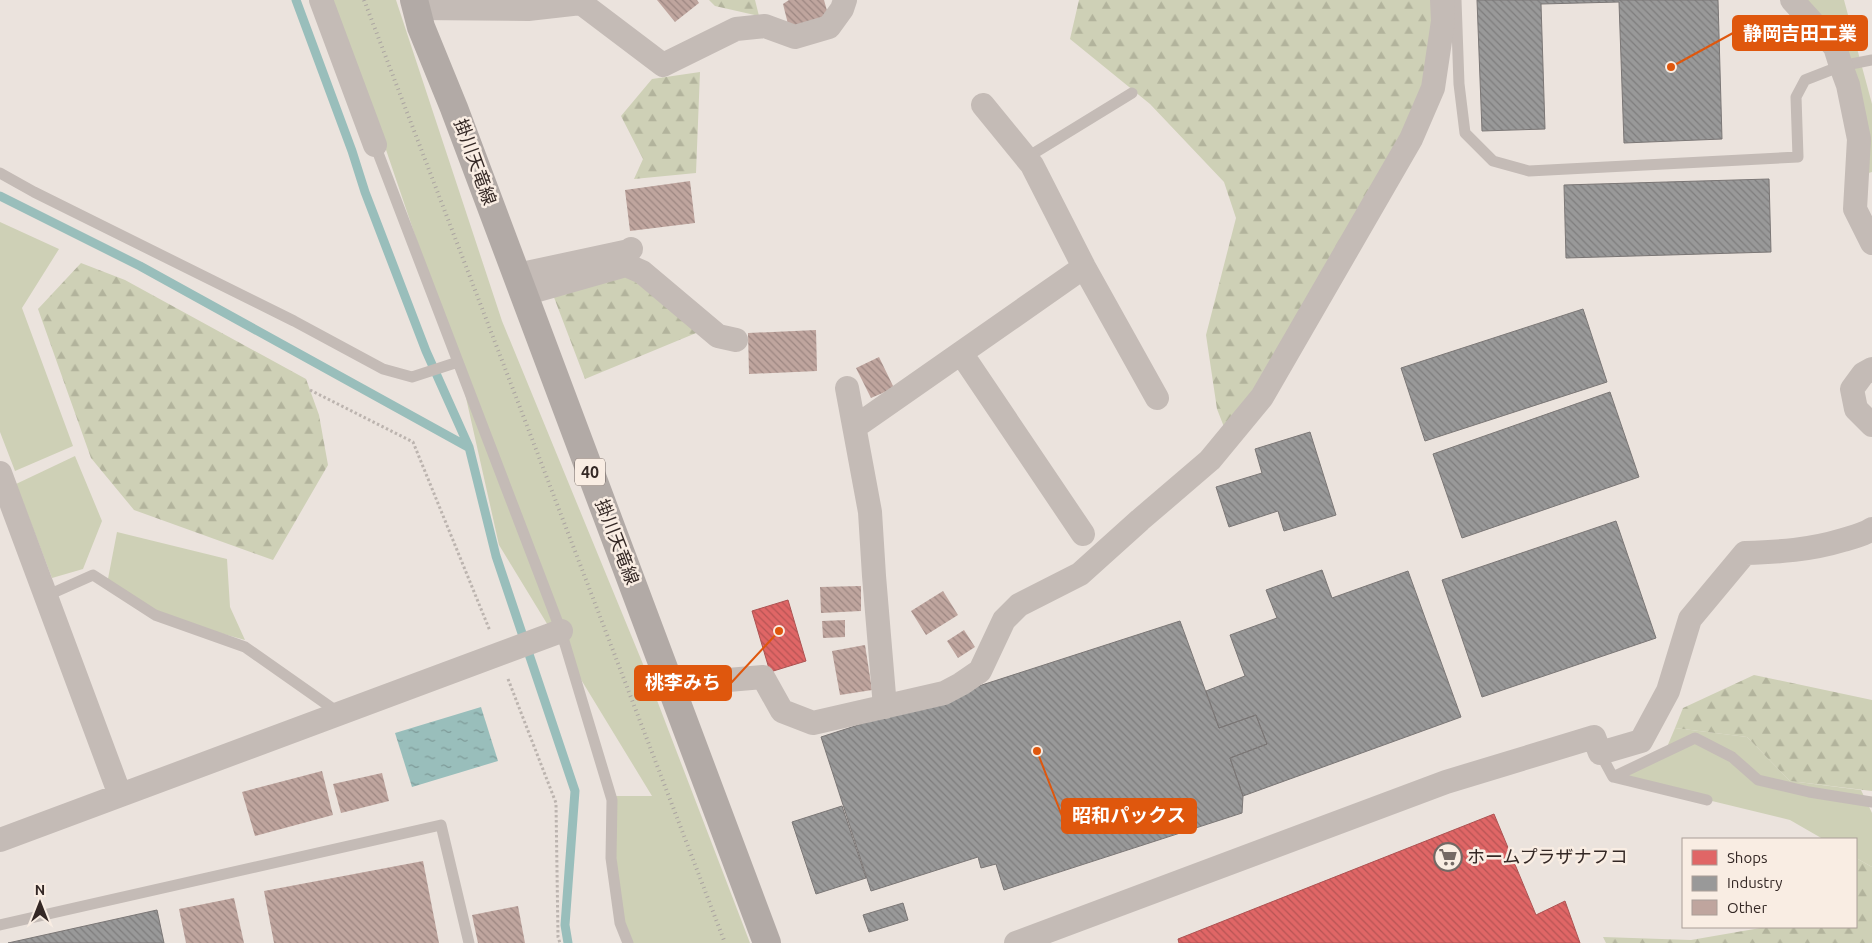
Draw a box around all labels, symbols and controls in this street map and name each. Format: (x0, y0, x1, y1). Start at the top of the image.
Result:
callout: 静岡吉田工業 (1733, 16, 1867, 50)
text: 静岡吉田工業 (1743, 22, 1857, 44)
street label: 掛川天竜線 (451, 116, 501, 207)
road number: 40 (575, 458, 605, 486)
street label: 掛川天竜線 (592, 496, 643, 587)
callout: 桃李みち (635, 666, 731, 700)
text: 桃李みち (645, 671, 721, 693)
callout: 昭和パックス (1062, 799, 1196, 833)
text: 昭和パックス (1072, 804, 1186, 826)
legend (1682, 838, 1857, 928)
supermarket icon: ホームプラザナフコ (1433, 842, 1463, 872)
place label: ホームプラザナフコ (1467, 846, 1627, 866)
text: Shops (1727, 849, 1768, 866)
text: Industry (1727, 874, 1782, 891)
north arrow (15, 878, 65, 928)
text: N (35, 882, 45, 898)
text: Other (1727, 899, 1767, 916)

